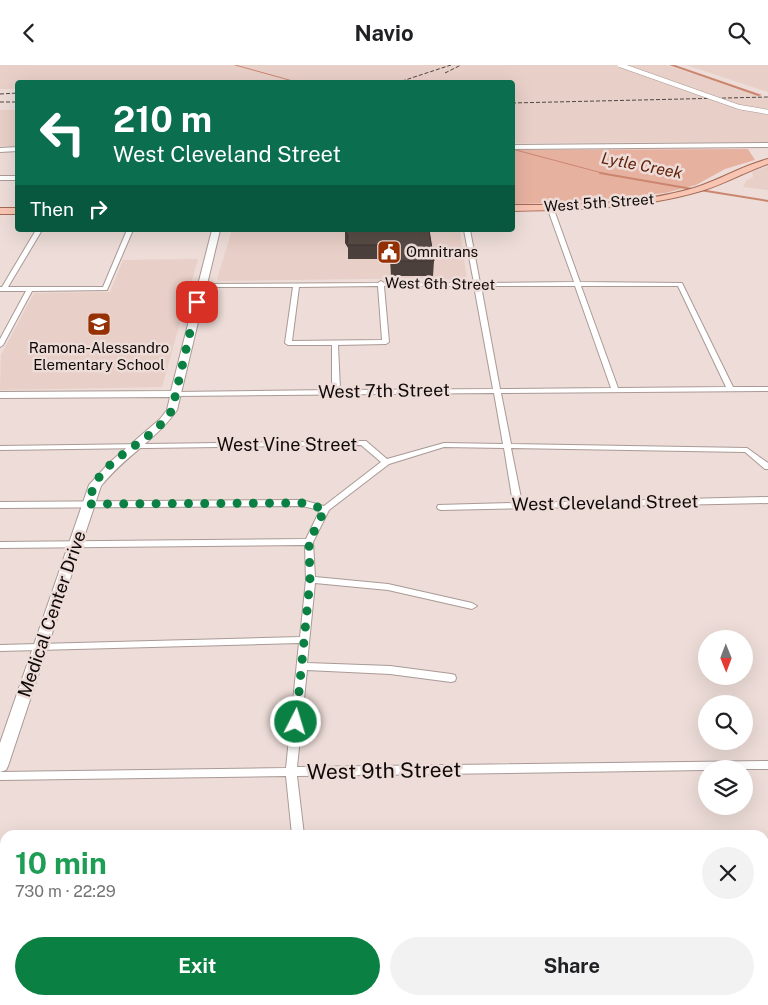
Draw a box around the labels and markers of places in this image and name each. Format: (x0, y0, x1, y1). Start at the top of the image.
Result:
public building icon: Omnitrans (376, 239, 402, 265)
place label: Omnitrans (406, 243, 478, 260)
pin (176, 281, 218, 323)
school or university icon: Ramona-Alessandro Elementary School (86, 311, 112, 337)
place label: Ramona-Alessandro Elementary School (29, 339, 169, 373)

